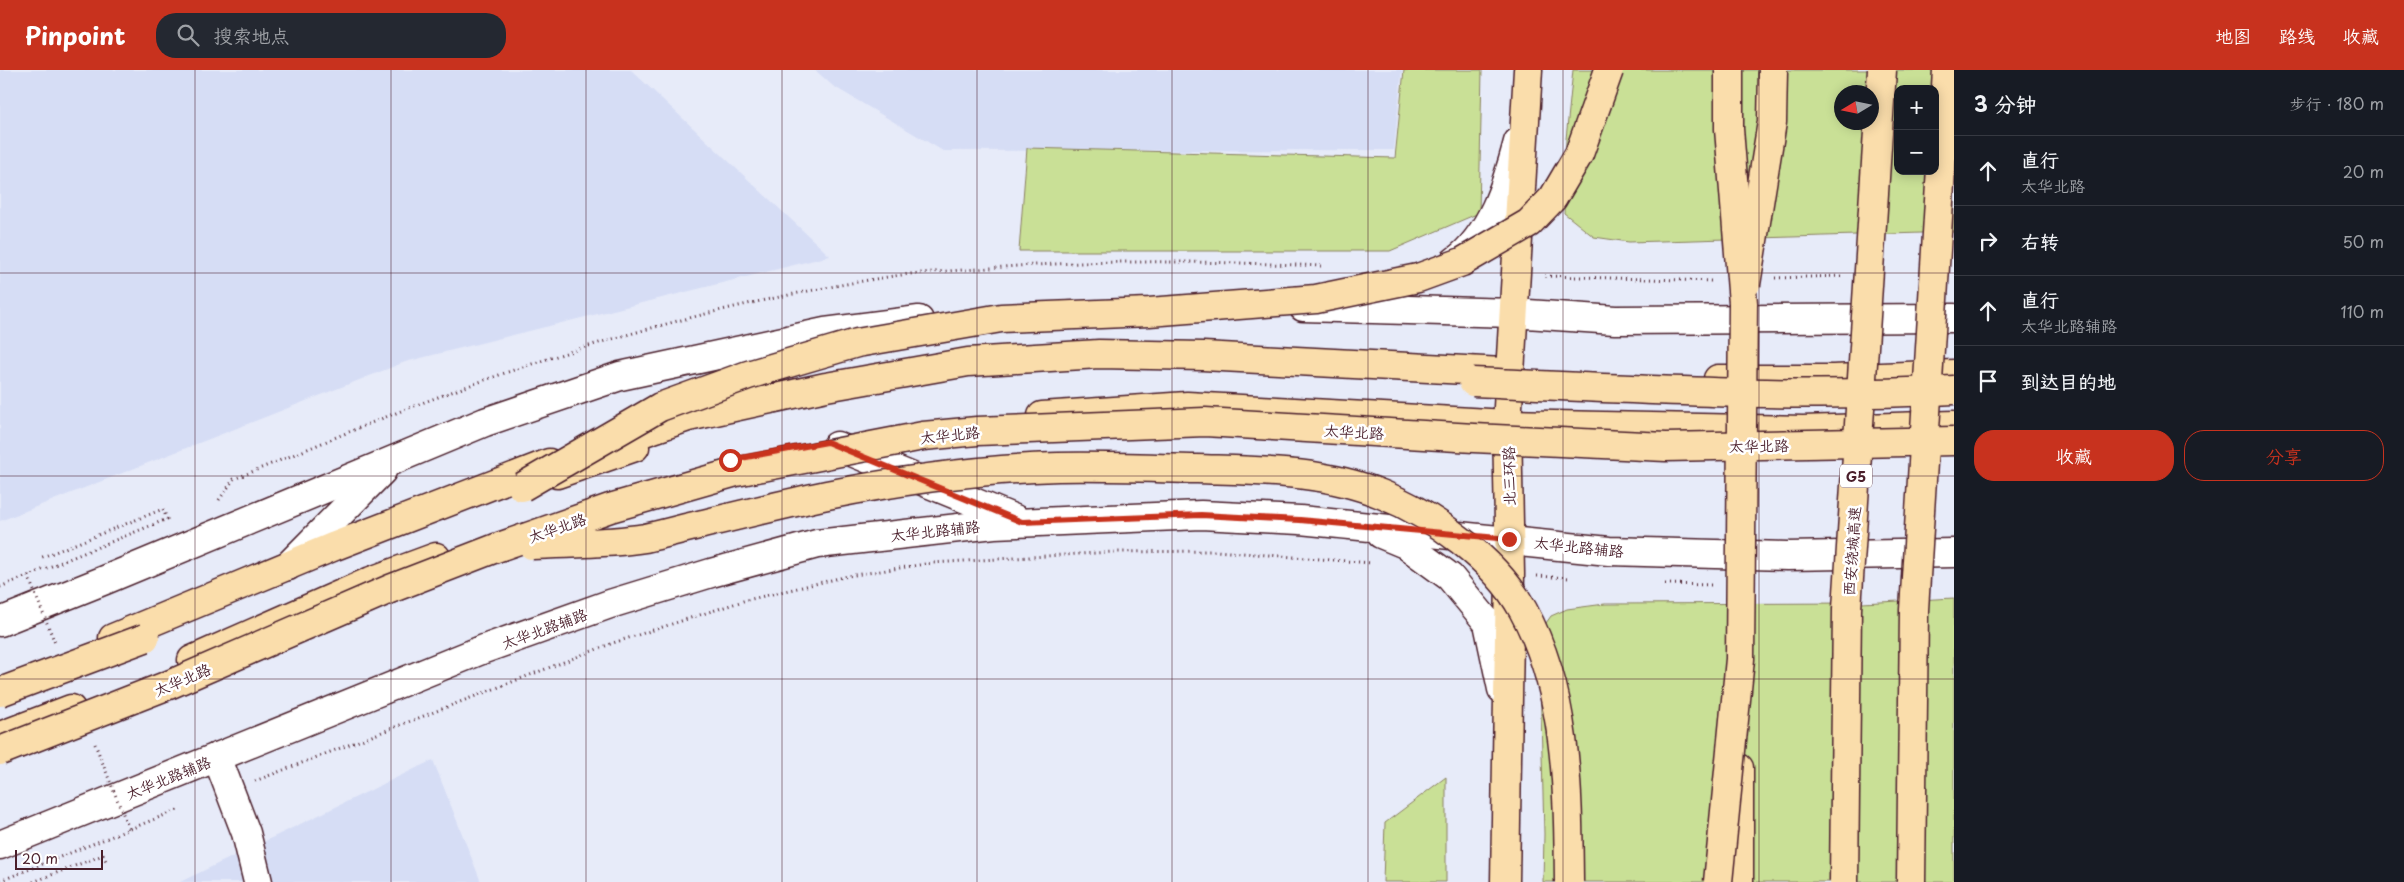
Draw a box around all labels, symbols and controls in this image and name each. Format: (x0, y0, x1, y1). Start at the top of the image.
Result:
search box (156, 13, 506, 58)
text: Pinpoint (25, 17, 126, 53)
icon: search (174, 21, 202, 49)
text: 搜索地点 (214, 21, 290, 49)
text: 地图 (2215, 22, 2251, 49)
text: 路线 (2279, 22, 2315, 49)
text: 收藏 (2343, 22, 2379, 49)
north arrow (1834, 85, 1879, 130)
map controls (1894, 85, 1939, 175)
button: + (1894, 85, 1939, 130)
text: 3 分钟 (1974, 87, 2037, 119)
text: 步行 · 180 m (2290, 91, 2384, 115)
button: − (1894, 130, 1939, 175)
text: 直行 (2021, 145, 2059, 173)
icon: ahead (1974, 157, 2002, 185)
text: 20 m (2343, 159, 2384, 183)
text: 太华北路 (2021, 173, 2085, 197)
icon: right (1974, 227, 2002, 255)
text: 右转 (2021, 227, 2059, 255)
text: 50 m (2343, 229, 2384, 253)
text: 直行 (2021, 285, 2059, 313)
icon: ahead (1974, 297, 2002, 325)
text: 110 m (2341, 299, 2384, 323)
text: 太华北路辅路 (2021, 313, 2117, 337)
icon: arrive (1974, 367, 2002, 395)
text: 到达目的地 (2021, 367, 2116, 395)
street label: 太华北路 (1323, 418, 1385, 444)
street label: 太华北路 (919, 419, 981, 449)
button: 收藏 (1974, 430, 2174, 481)
button: 分享 (2184, 430, 2384, 481)
street label: 太华北路 (1729, 433, 1789, 457)
street label: 北三环路 (1496, 446, 1520, 506)
route start (719, 449, 742, 472)
road number: G5 (1840, 464, 1872, 488)
street label: 西安绕城高速 (1836, 505, 1866, 597)
street label: 太华北路 (525, 506, 589, 548)
street label: 太华北路辅路 (889, 514, 981, 546)
route end (1498, 528, 1521, 551)
street label: 太华北路辅路 (1533, 530, 1625, 562)
street label: 太华北路辅路 (498, 602, 590, 654)
street label: 太华北路 (150, 657, 214, 701)
street label: 太华北路辅路 (122, 749, 214, 805)
scale bar (15, 847, 102, 870)
text: 20 m (22, 848, 58, 869)

